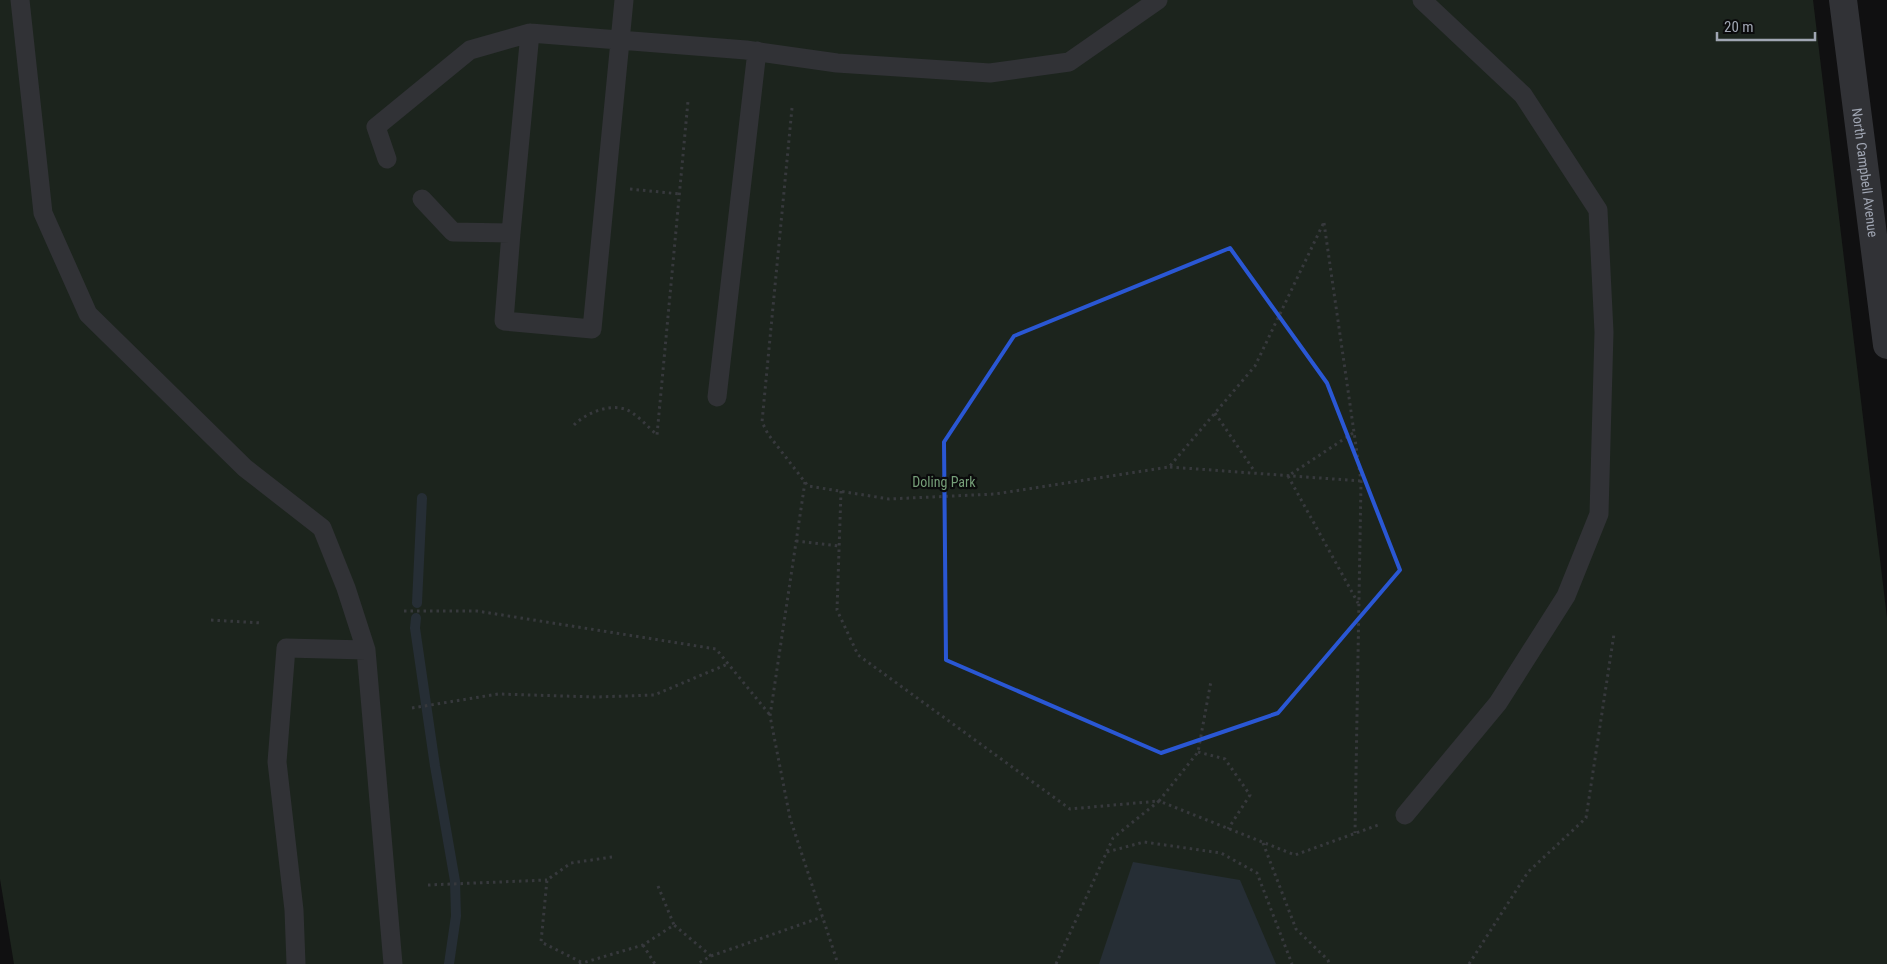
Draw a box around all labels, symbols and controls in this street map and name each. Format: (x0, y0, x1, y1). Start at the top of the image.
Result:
scale bar (1717, 10, 1814, 42)
text: 20 m (1724, 18, 1754, 36)
street label: North Campbell Avenue (1849, 107, 1881, 239)
park label: Doling Park (912, 474, 976, 490)

